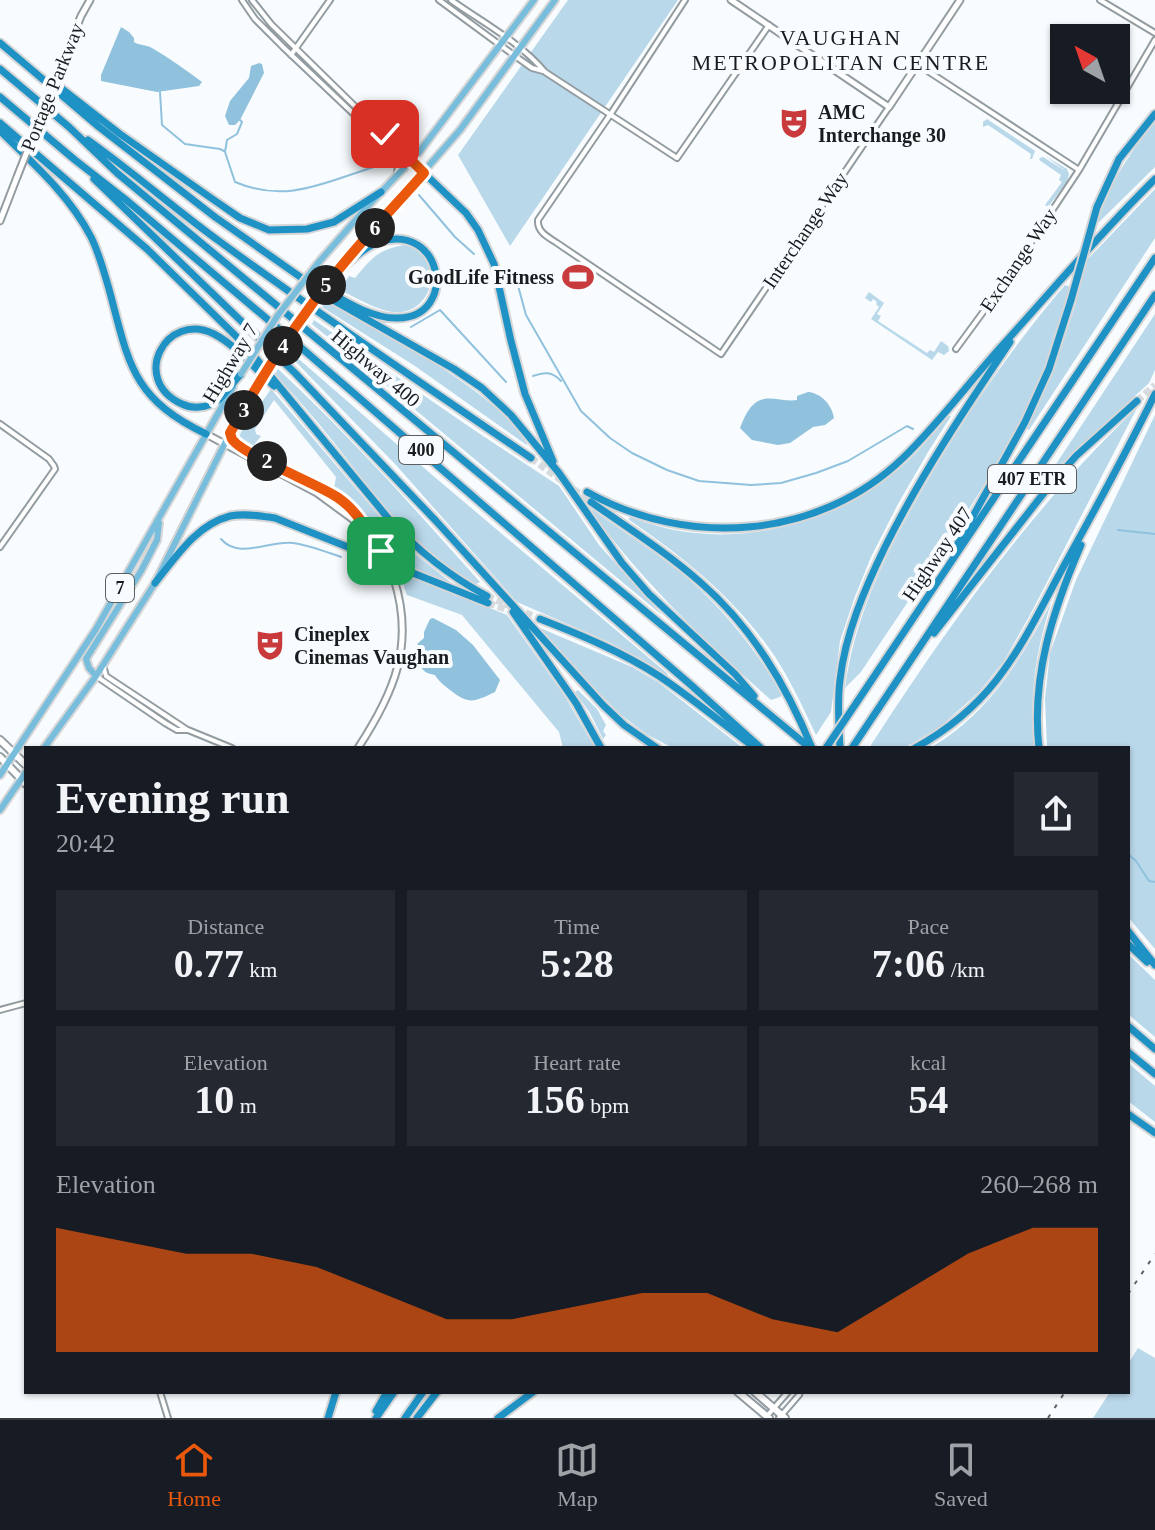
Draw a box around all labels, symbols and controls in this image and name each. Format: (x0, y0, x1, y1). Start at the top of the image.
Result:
street label: Portage Parkway (16, 20, 89, 155)
north arrow (1050, 24, 1130, 104)
map controls (1050, 24, 1130, 104)
district label: VAUGHAN METROPOLITAN CENTRE (692, 25, 990, 75)
pin (351, 100, 419, 168)
place label: AMC Interchange 30 (818, 101, 946, 147)
theatre icon: AMC Interchange 30 (777, 106, 811, 140)
icon: check (363, 112, 407, 156)
street label: Interchange Way (758, 168, 853, 293)
street label: Exchange Way (975, 204, 1061, 316)
pin: 6 (355, 208, 395, 248)
text: 6 (370, 215, 381, 240)
sports icon: GoodLife Fitness (561, 260, 595, 294)
pin: 5 (306, 265, 346, 305)
place label: GoodLife Fitness (408, 266, 554, 288)
text: 5 (321, 272, 332, 297)
street label: Highway 7 (198, 319, 263, 407)
street label: Highway 400 (327, 325, 425, 412)
pin: 4 (263, 326, 303, 366)
text: 4 (278, 333, 289, 358)
pin: 3 (224, 390, 264, 430)
text: 3 (239, 397, 250, 422)
road number: 400 (399, 436, 443, 464)
pin: 2 (247, 441, 287, 481)
text: 2 (262, 448, 273, 473)
road number: 407 ETR (988, 465, 1076, 493)
street label: Highway 407 (898, 503, 977, 606)
pin (347, 517, 415, 585)
icon: arrive (359, 529, 403, 573)
road number: 7 (106, 574, 134, 602)
place label: Cineplex Cinemas Vaughan (294, 623, 449, 669)
theatre icon: Cineplex Cinemas Vaughan (253, 628, 287, 662)
button: share (1014, 772, 1098, 856)
text: Evening run (56, 774, 290, 823)
text: 20:42 (56, 829, 115, 858)
text: Distance (187, 914, 264, 939)
text: Time (554, 914, 600, 939)
text: Pace (908, 914, 949, 939)
text: 0.77 (174, 941, 244, 986)
text: 5:28 (540, 941, 614, 986)
text: 7:06 (872, 941, 945, 986)
text: km (244, 957, 277, 982)
text: /km (945, 957, 985, 982)
text: Elevation (184, 1050, 268, 1075)
text: Heart rate (533, 1050, 621, 1075)
text: kcal (910, 1050, 947, 1075)
text: 10 (194, 1077, 234, 1122)
text: 156 (525, 1077, 585, 1122)
text: 54 (908, 1077, 948, 1122)
text: m (234, 1093, 257, 1118)
text: bpm (585, 1093, 629, 1118)
text: Elevation (56, 1170, 156, 1199)
text: 260–268 m (980, 1170, 1098, 1199)
tab: Home (167, 1438, 221, 1512)
tab: Map (555, 1438, 599, 1512)
tab: Saved (934, 1438, 988, 1512)

